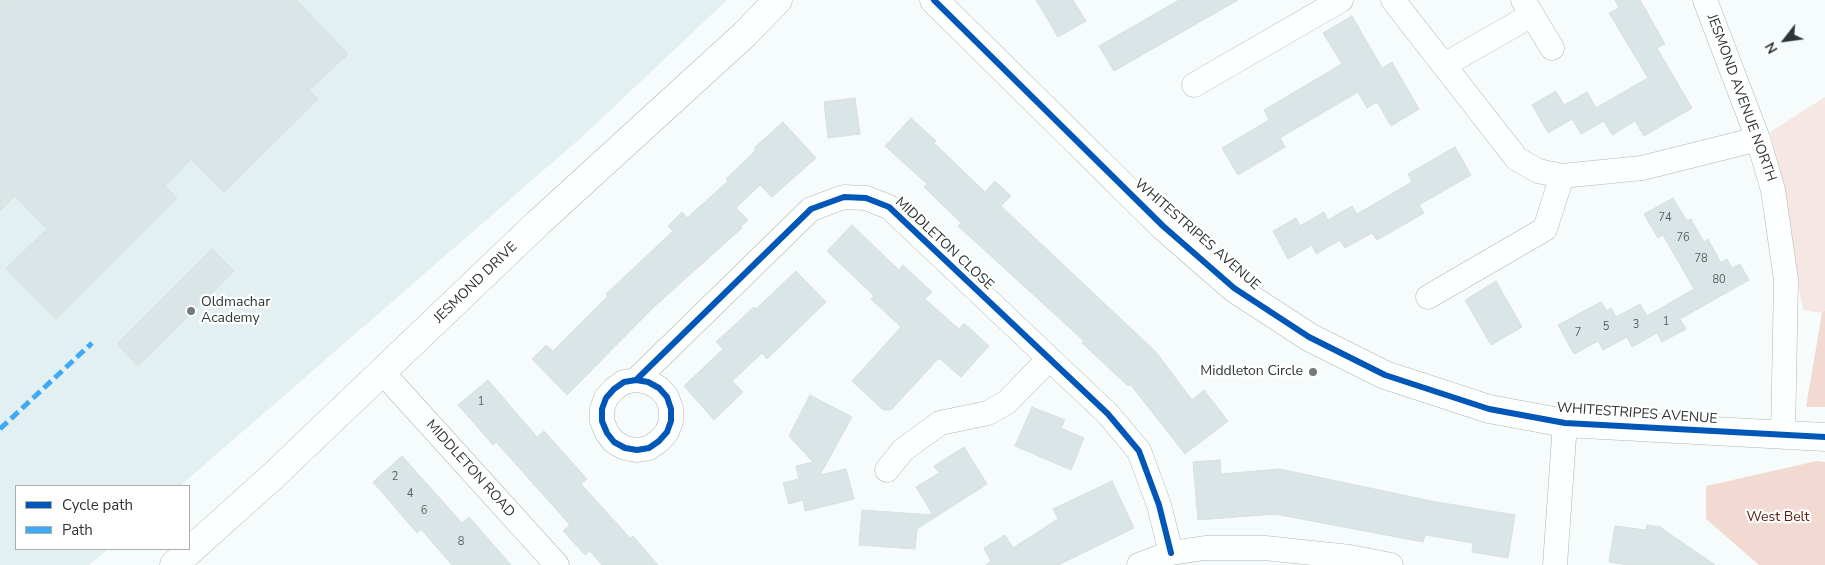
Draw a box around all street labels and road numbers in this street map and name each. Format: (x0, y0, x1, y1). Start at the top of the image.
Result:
street label: JESMOND AVENUE NORTH (1703, 12, 1779, 184)
street label: WHITESTRIPES AVENUE (1131, 176, 1263, 294)
street label: MIDDLETON CLOSE (891, 194, 997, 294)
street label: JESMOND DRIVE (431, 239, 521, 327)
street label: WHITESTRIPES AVENUE (1556, 400, 1718, 428)
street label: MIDDLETON ROAD (422, 417, 518, 521)

